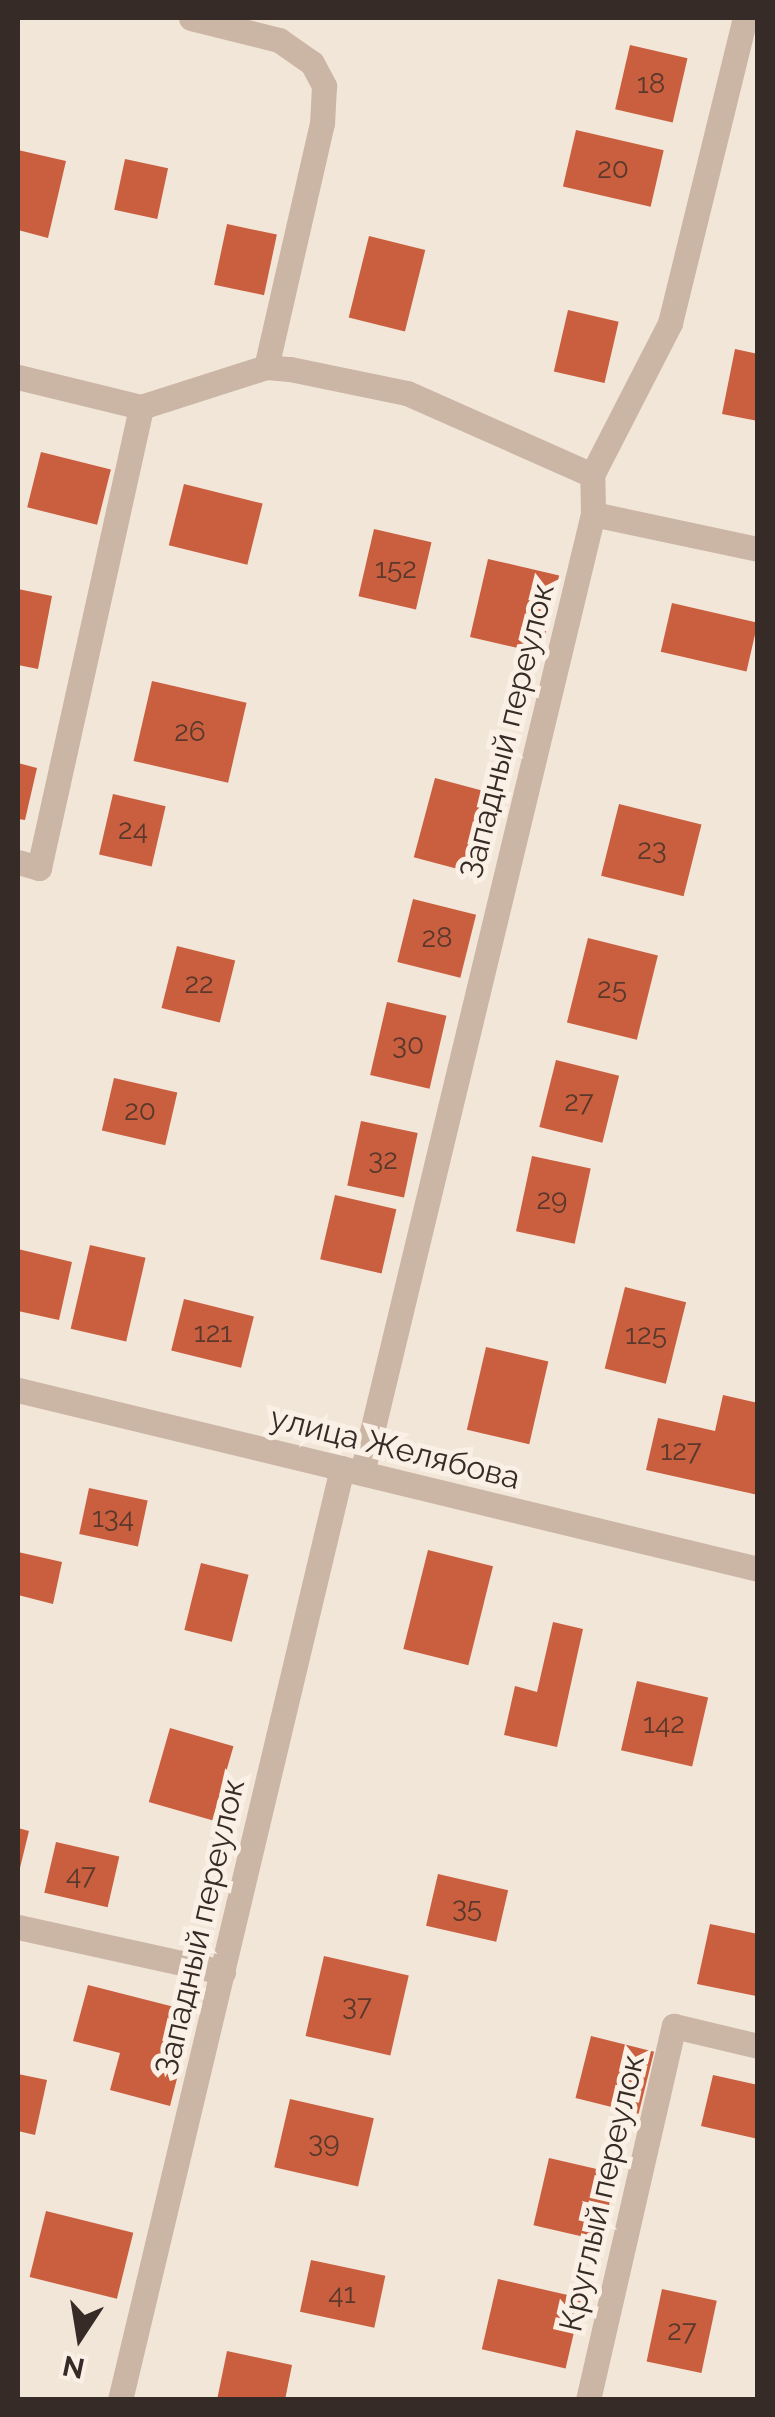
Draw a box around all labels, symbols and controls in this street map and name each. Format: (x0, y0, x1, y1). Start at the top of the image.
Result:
house number: 18 (637, 67, 665, 101)
house number: 20 (597, 152, 629, 186)
house number: 152 (375, 552, 417, 586)
street label: Западный переулок (452, 579, 562, 883)
house number: 26 (174, 715, 206, 749)
house number: 24 (118, 813, 148, 847)
house number: 23 (637, 833, 667, 867)
house number: 28 (421, 921, 453, 955)
house number: 22 (184, 967, 214, 1001)
house number: 25 (597, 972, 627, 1006)
house number: 30 (392, 1028, 424, 1062)
house number: 27 (564, 1085, 594, 1119)
house number: 20 (124, 1094, 156, 1128)
house number: 32 (368, 1143, 398, 1177)
house number: 29 (537, 1183, 567, 1217)
house number: 121 (194, 1316, 232, 1350)
house number: 125 (625, 1318, 667, 1352)
street label: улица Желябова (266, 1398, 524, 1498)
house number: 127 (660, 1434, 702, 1468)
house number: 134 (92, 1501, 134, 1535)
house number: 142 (643, 1707, 685, 1741)
street label: Западный переулок (147, 1775, 253, 2079)
house number: 47 (66, 1858, 96, 1892)
house number: 35 (452, 1891, 482, 1925)
house number: 37 (342, 1989, 372, 2023)
street label: Круглый переулок (551, 2051, 653, 2335)
house number: 39 (308, 2126, 340, 2160)
house number: 41 (328, 2277, 356, 2311)
north arrow (30, 2287, 130, 2387)
house number: 27 (667, 2314, 697, 2348)
text: N (60, 2348, 88, 2385)

